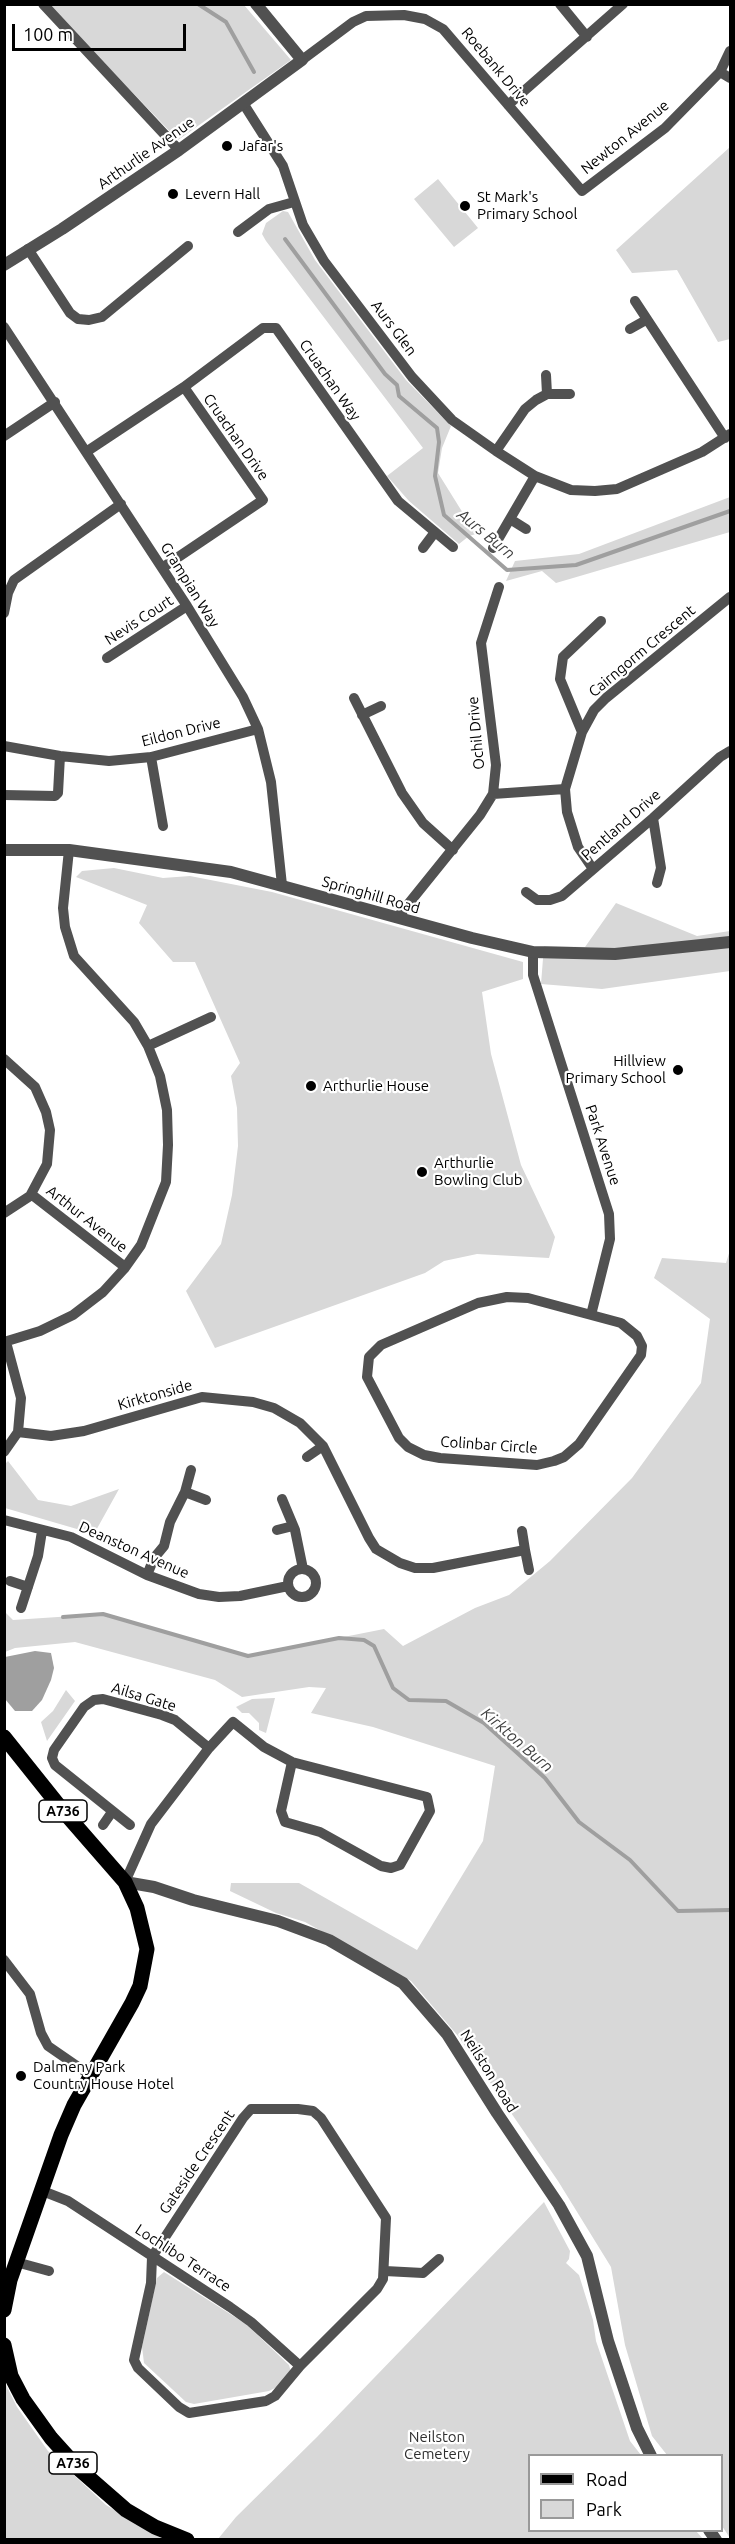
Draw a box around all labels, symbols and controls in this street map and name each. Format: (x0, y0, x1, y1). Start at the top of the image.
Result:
scale bar (15, 12, 189, 50)
text: 100 m (23, 24, 73, 44)
street label: Roebank Drive (458, 24, 534, 110)
street label: Newton Avenue (577, 96, 673, 178)
street label: Arthurlie Avenue (94, 113, 198, 193)
place label: Jafar's (239, 137, 283, 155)
marker: Jafar's (220, 139, 234, 153)
place label: Levern Hall (185, 185, 260, 203)
marker: Levern Hall (166, 187, 180, 201)
place label: St Mark's Primary School (477, 188, 578, 223)
marker: St Mark's Primary School (458, 199, 472, 213)
street label: Aurs Glen (367, 297, 421, 359)
street label: Cruachan Way (295, 336, 365, 424)
street label: Cruachan Drive (199, 390, 273, 484)
water label: Aurs Burn (453, 505, 519, 563)
street label: Grampian Way (157, 539, 223, 631)
street label: Nevis Court (101, 591, 177, 649)
street label: Cairngorm Crescent (585, 601, 699, 701)
street label: Ochil Drive (464, 696, 488, 770)
street label: Eildon Drive (140, 713, 222, 751)
street label: Pentland Drive (578, 786, 664, 864)
street label: Springhill Road (320, 872, 422, 918)
place label: Hillview Primary School (565, 1052, 666, 1087)
marker: Hillview Primary School (671, 1063, 685, 1077)
place label: Arthurlie House (323, 1077, 429, 1095)
marker: Arthurlie House (304, 1079, 318, 1093)
street label: Park Avenue (581, 1102, 625, 1188)
place label: Arthurlie Bowling Club (434, 1154, 523, 1189)
marker: Arthurlie Bowling Club (415, 1165, 429, 1179)
street label: Arthur Avenue (43, 1182, 131, 1256)
street label: Kirktonside (116, 1376, 194, 1414)
street label: Colinbar Circle (440, 1433, 538, 1457)
street label: Deanston Avenue (76, 1518, 192, 1582)
street label: Ailsa Gate (109, 1679, 179, 1715)
water label: Kirkton Burn (477, 1704, 557, 1776)
road number: A736 (39, 1800, 87, 1822)
street label: Neilston Road (456, 2026, 522, 2116)
place label: Dalmeny Park Country House Hotel (33, 2058, 174, 2093)
marker: Dalmeny Park Country House Hotel (14, 2069, 28, 2083)
street label: Gateside Crescent (155, 2106, 239, 2218)
street label: Lochlibo Terrace (132, 2220, 234, 2296)
park label: Neilston Cemetery (404, 2428, 470, 2463)
road number: A736 (49, 2452, 97, 2474)
legend (528, 2454, 723, 2532)
text: Road (586, 2469, 628, 2489)
text: Park (586, 2499, 622, 2519)

